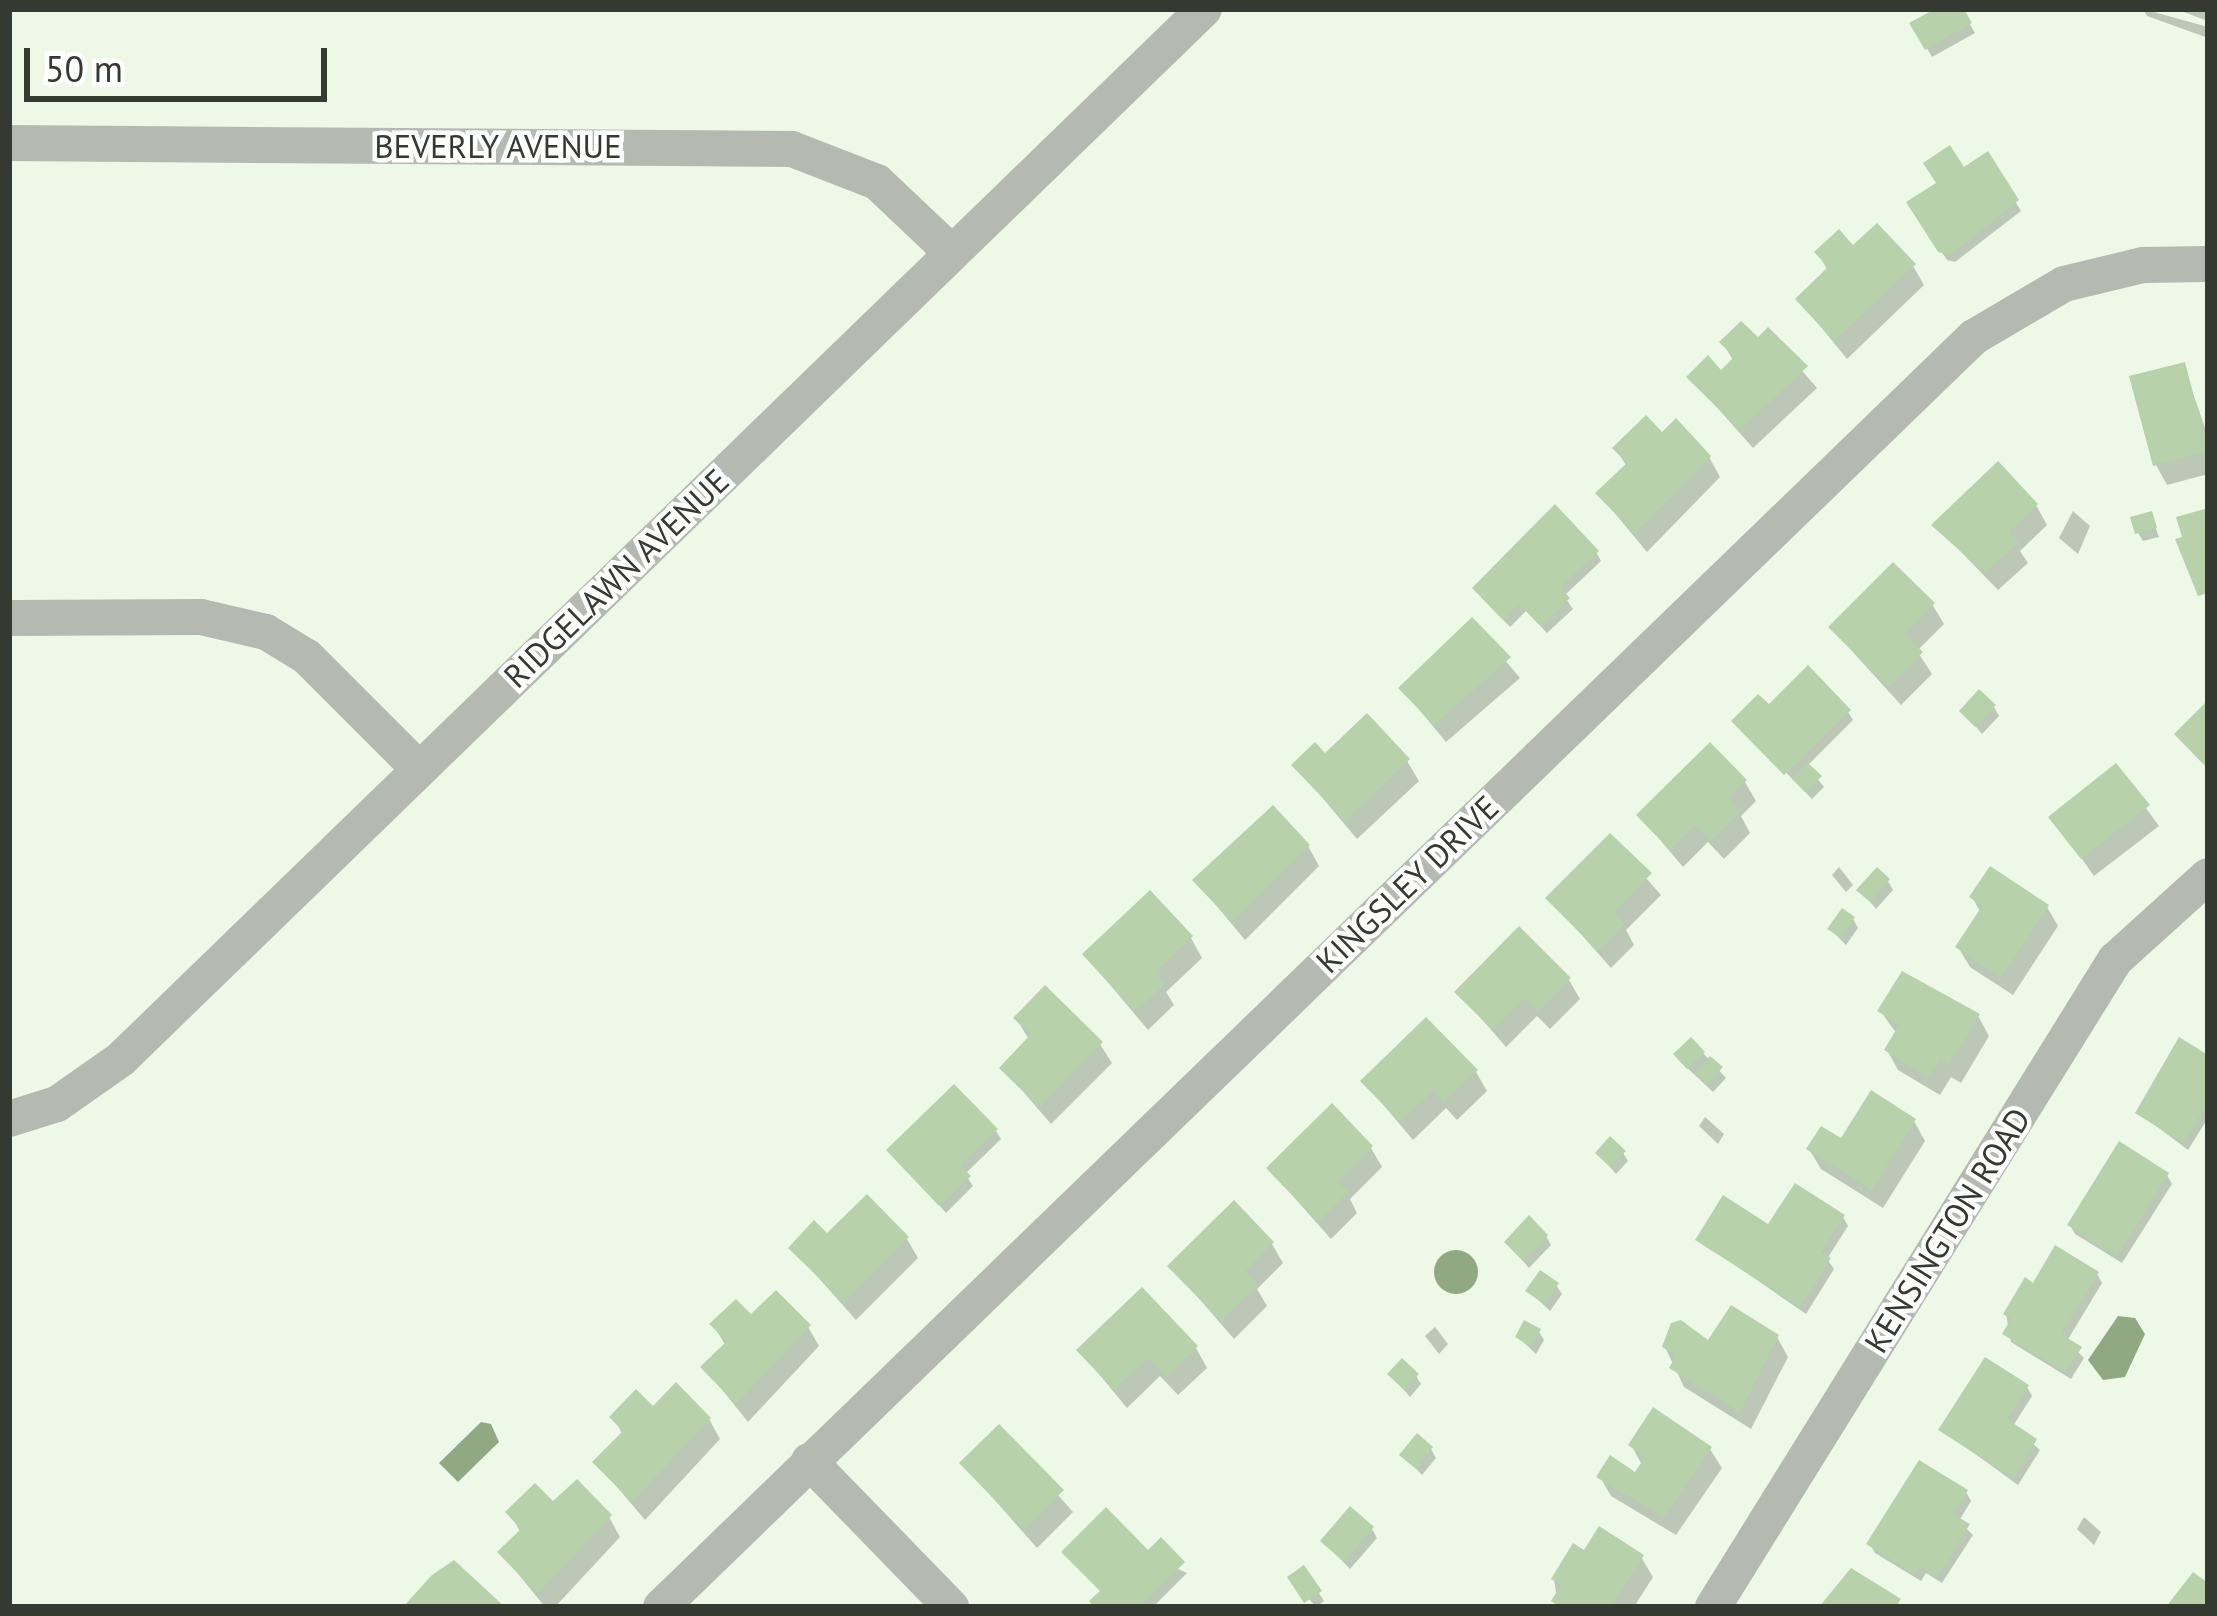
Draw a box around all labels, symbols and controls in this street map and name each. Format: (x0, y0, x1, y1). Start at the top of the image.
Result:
scale bar (30, 24, 333, 98)
text: 50 m (45, 45, 123, 92)
street label: BEVERLY AVENUE (373, 126, 623, 166)
street label: RIDGELAWN AVENUE (495, 460, 737, 696)
street label: KINGSLEY DRIVE (1307, 787, 1507, 981)
street label: KENSINGTON ROAD (1856, 1100, 2038, 1360)

